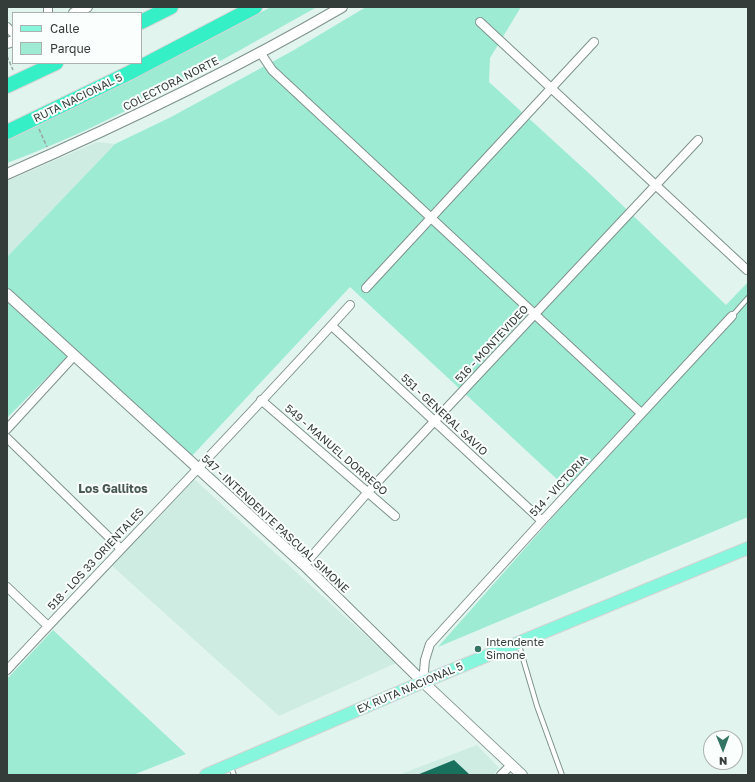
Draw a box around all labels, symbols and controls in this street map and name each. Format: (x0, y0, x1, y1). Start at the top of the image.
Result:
legend (12, 12, 142, 64)
text: Calle (50, 21, 79, 36)
text: Parque (50, 41, 91, 56)
street label: COLECTORA NORTE (121, 54, 221, 114)
street label: RUTA NACIONAL 5 (31, 71, 125, 125)
street label: 516 - MONTEVIDEO (453, 303, 531, 385)
street label: 551 - GENERAL SAVIO (398, 371, 490, 459)
street label: 549 - MANUEL DORREGO (282, 402, 390, 498)
street label: 547 - INTENDENTE PASCUAL SIMONE (199, 452, 351, 596)
street label: 514 - VICTORIA (527, 453, 591, 519)
district label: Los Gallitos (78, 482, 148, 496)
street label: 518 - LOS 33 ORIENTALES (45, 505, 147, 613)
place label: Intendente Simone (486, 636, 544, 662)
marker: Intendente Simone (473, 644, 483, 654)
street label: EX RUTA NACIONAL 5 (355, 660, 465, 716)
north arrow (703, 730, 743, 770)
text: N (719, 755, 728, 768)

